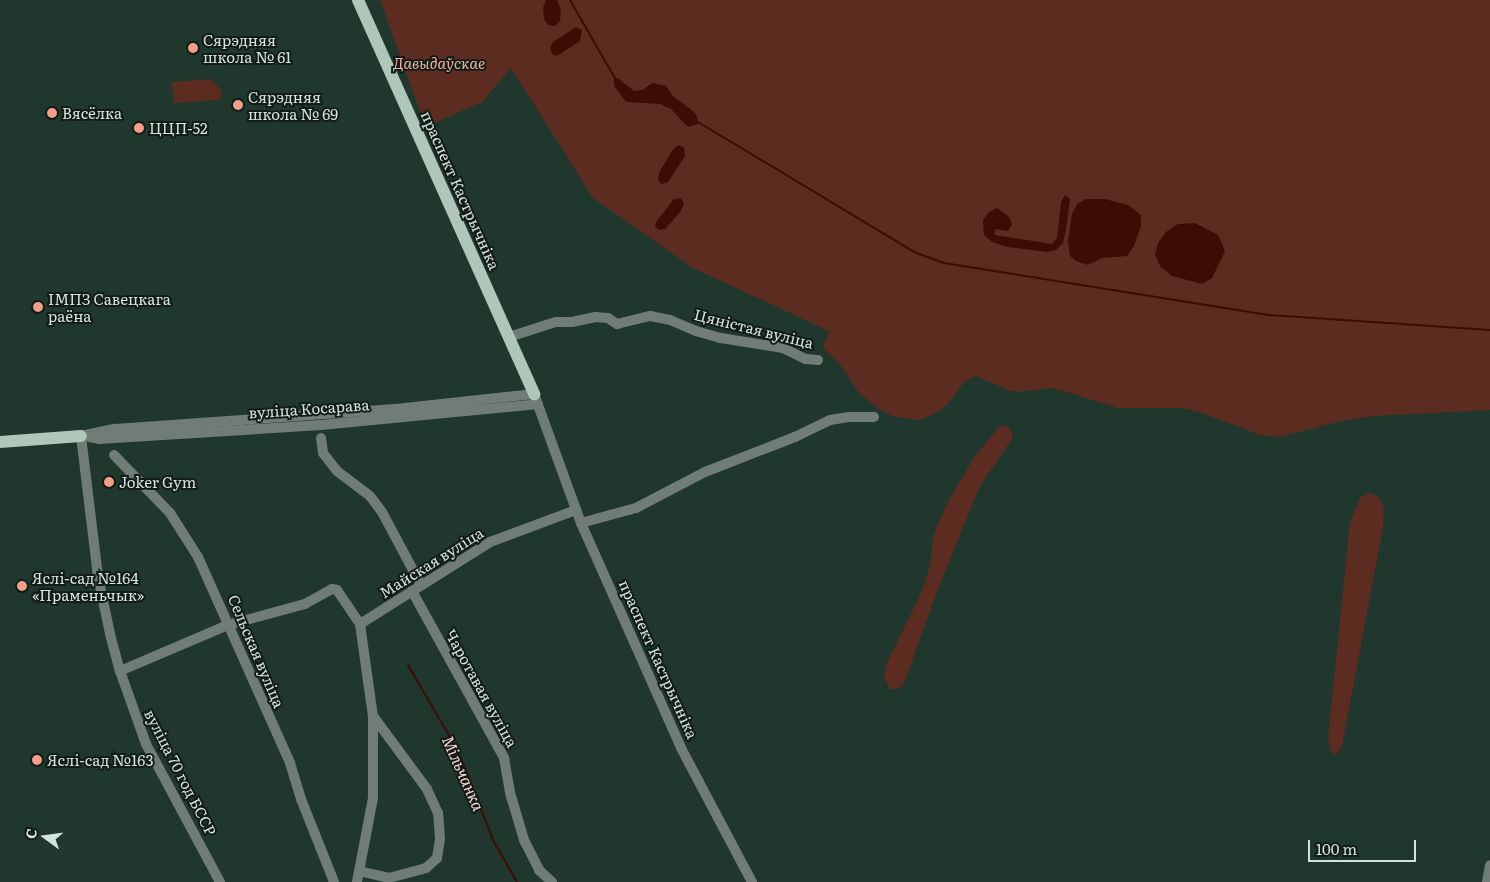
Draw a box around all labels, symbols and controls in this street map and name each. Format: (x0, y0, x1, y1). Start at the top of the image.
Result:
place label: Сярэдняя школа № 61 (203, 30, 291, 65)
marker: Сярэдняя школа № 61 (187, 42, 199, 54)
park label: Давыдаўскае (393, 54, 485, 72)
place label: Сярэдняя школа № 69 (248, 87, 338, 122)
marker: Сярэдняя школа № 69 (232, 99, 244, 111)
place label: Вясёлка (62, 104, 122, 122)
marker: Вясёлка (46, 107, 58, 119)
street label: праспект Кастрычніка (418, 108, 504, 272)
place label: ЦЦП-52 (149, 119, 208, 137)
marker: ЦЦП-52 (133, 122, 145, 134)
place label: ІМПЗ Савецкага раёна (48, 289, 171, 324)
marker: ІМПЗ Савецкага раёна (32, 301, 44, 313)
street label: Цяністая вуліца (692, 304, 816, 352)
street label: вуліца Косарава (248, 395, 370, 421)
place label: Joker Gym (119, 473, 196, 491)
marker: Joker Gym (103, 476, 115, 488)
street label: Майская вуліца (376, 523, 486, 601)
place label: Яслі-сад №164 «Праменьчык» (32, 568, 144, 603)
street label: праспект Кастрычніка (616, 577, 702, 741)
marker: Яслі-сад №164 «Праменьчык» (16, 580, 28, 592)
street label: Сельская вуліца (225, 592, 289, 710)
street label: Чаротавая вуліца (442, 626, 522, 750)
street label: вуліца 70 год БССР (141, 706, 221, 838)
water label: Мільчанка (439, 732, 489, 814)
place label: Яслі-сад №163 (47, 751, 154, 769)
marker: Яслі-сад №163 (31, 754, 43, 766)
north arrow (20, 812, 70, 862)
text: С (20, 826, 41, 841)
scale bar (1310, 830, 1418, 862)
text: 100 m (1316, 837, 1357, 860)

